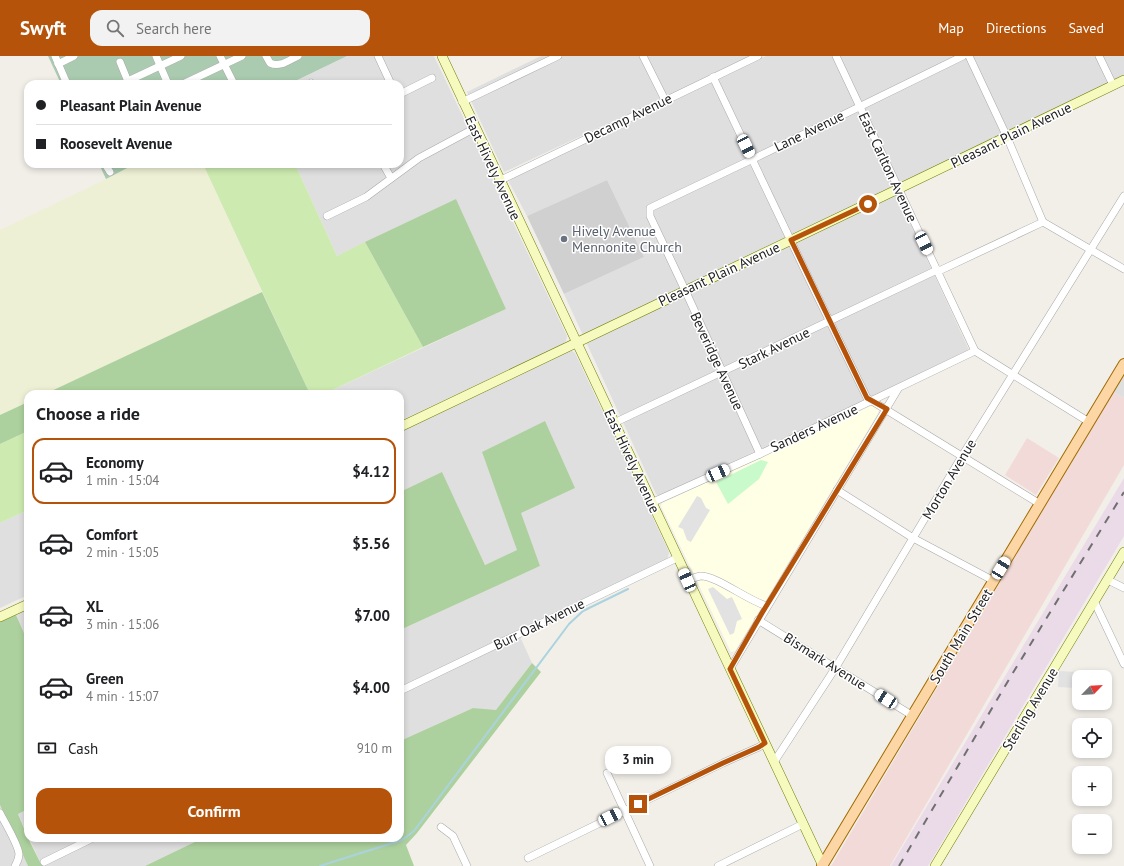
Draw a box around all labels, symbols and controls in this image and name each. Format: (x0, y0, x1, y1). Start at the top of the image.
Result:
search box (90, 10, 370, 46)
text: Swyft (20, 16, 66, 40)
icon: search (104, 17, 126, 39)
text: Search here (136, 19, 212, 38)
text: Map (938, 19, 964, 37)
text: Directions (986, 19, 1046, 37)
text: Saved (1068, 19, 1104, 37)
street label: Decamp Avenue (581, 89, 675, 147)
text: Pleasant Plain Avenue (60, 96, 202, 115)
street label: Pleasant Plain Avenue (948, 98, 1074, 172)
street label: Lane Avenue (771, 106, 847, 156)
street label: East Carlton Avenue (855, 109, 921, 225)
street label: East Hively Avenue (461, 113, 525, 223)
car (735, 133, 757, 159)
text: Roosevelt Avenue (60, 134, 172, 153)
route start (859, 195, 877, 213)
place label: Hively Avenue Mennonite Church (572, 222, 682, 256)
car (913, 230, 935, 256)
marker: Hively Avenue Mennonite Church (559, 234, 569, 244)
street label: Pleasant Plain Avenue (655, 238, 783, 310)
street label: Beveridge Avenue (686, 309, 748, 413)
street label: Stark Avenue (735, 323, 813, 373)
street label: Sanders Avenue (767, 400, 861, 456)
text: Choose a ride (36, 402, 140, 425)
street label: East Hively Avenue (600, 406, 664, 516)
street label: Morton Avenue (918, 436, 980, 522)
icon: car (38, 453, 74, 489)
text: Economy (86, 453, 144, 472)
text: $4.12 (352, 462, 390, 481)
car (705, 463, 731, 483)
text: 1 min · 15:04 (86, 472, 159, 489)
icon: car (38, 525, 74, 561)
text: Comfort (86, 525, 138, 544)
text: $5.56 (352, 534, 390, 553)
text: 2 min · 15:05 (86, 544, 159, 561)
car (990, 555, 1012, 581)
car (677, 567, 697, 593)
street label: South Main Street (926, 585, 997, 687)
street label: Burr Oak Avenue (491, 594, 587, 654)
icon: car (38, 597, 74, 633)
text: XL (86, 597, 103, 616)
text: $7.00 (354, 606, 390, 625)
text: 3 min · 15:06 (86, 616, 159, 633)
street label: Bismark Avenue (780, 628, 870, 694)
street label: Sterling Avenue (998, 664, 1062, 754)
icon: car (38, 669, 74, 705)
text: Green (86, 669, 124, 688)
north arrow (1072, 670, 1112, 710)
map controls (1072, 670, 1112, 854)
text: $4.00 (352, 678, 390, 697)
car (873, 687, 899, 711)
text: 4 min · 15:07 (86, 688, 159, 705)
button: locate (1072, 718, 1112, 758)
icon: cash (36, 737, 58, 759)
text: Cash (68, 739, 98, 758)
text: 910 m (357, 740, 392, 757)
callout: 3 min (605, 746, 671, 774)
text: 3 min (622, 751, 654, 768)
button: + (1072, 766, 1112, 806)
button: Confirm (36, 788, 392, 834)
route end (629, 795, 647, 813)
car (597, 806, 623, 828)
button: − (1072, 814, 1112, 854)

